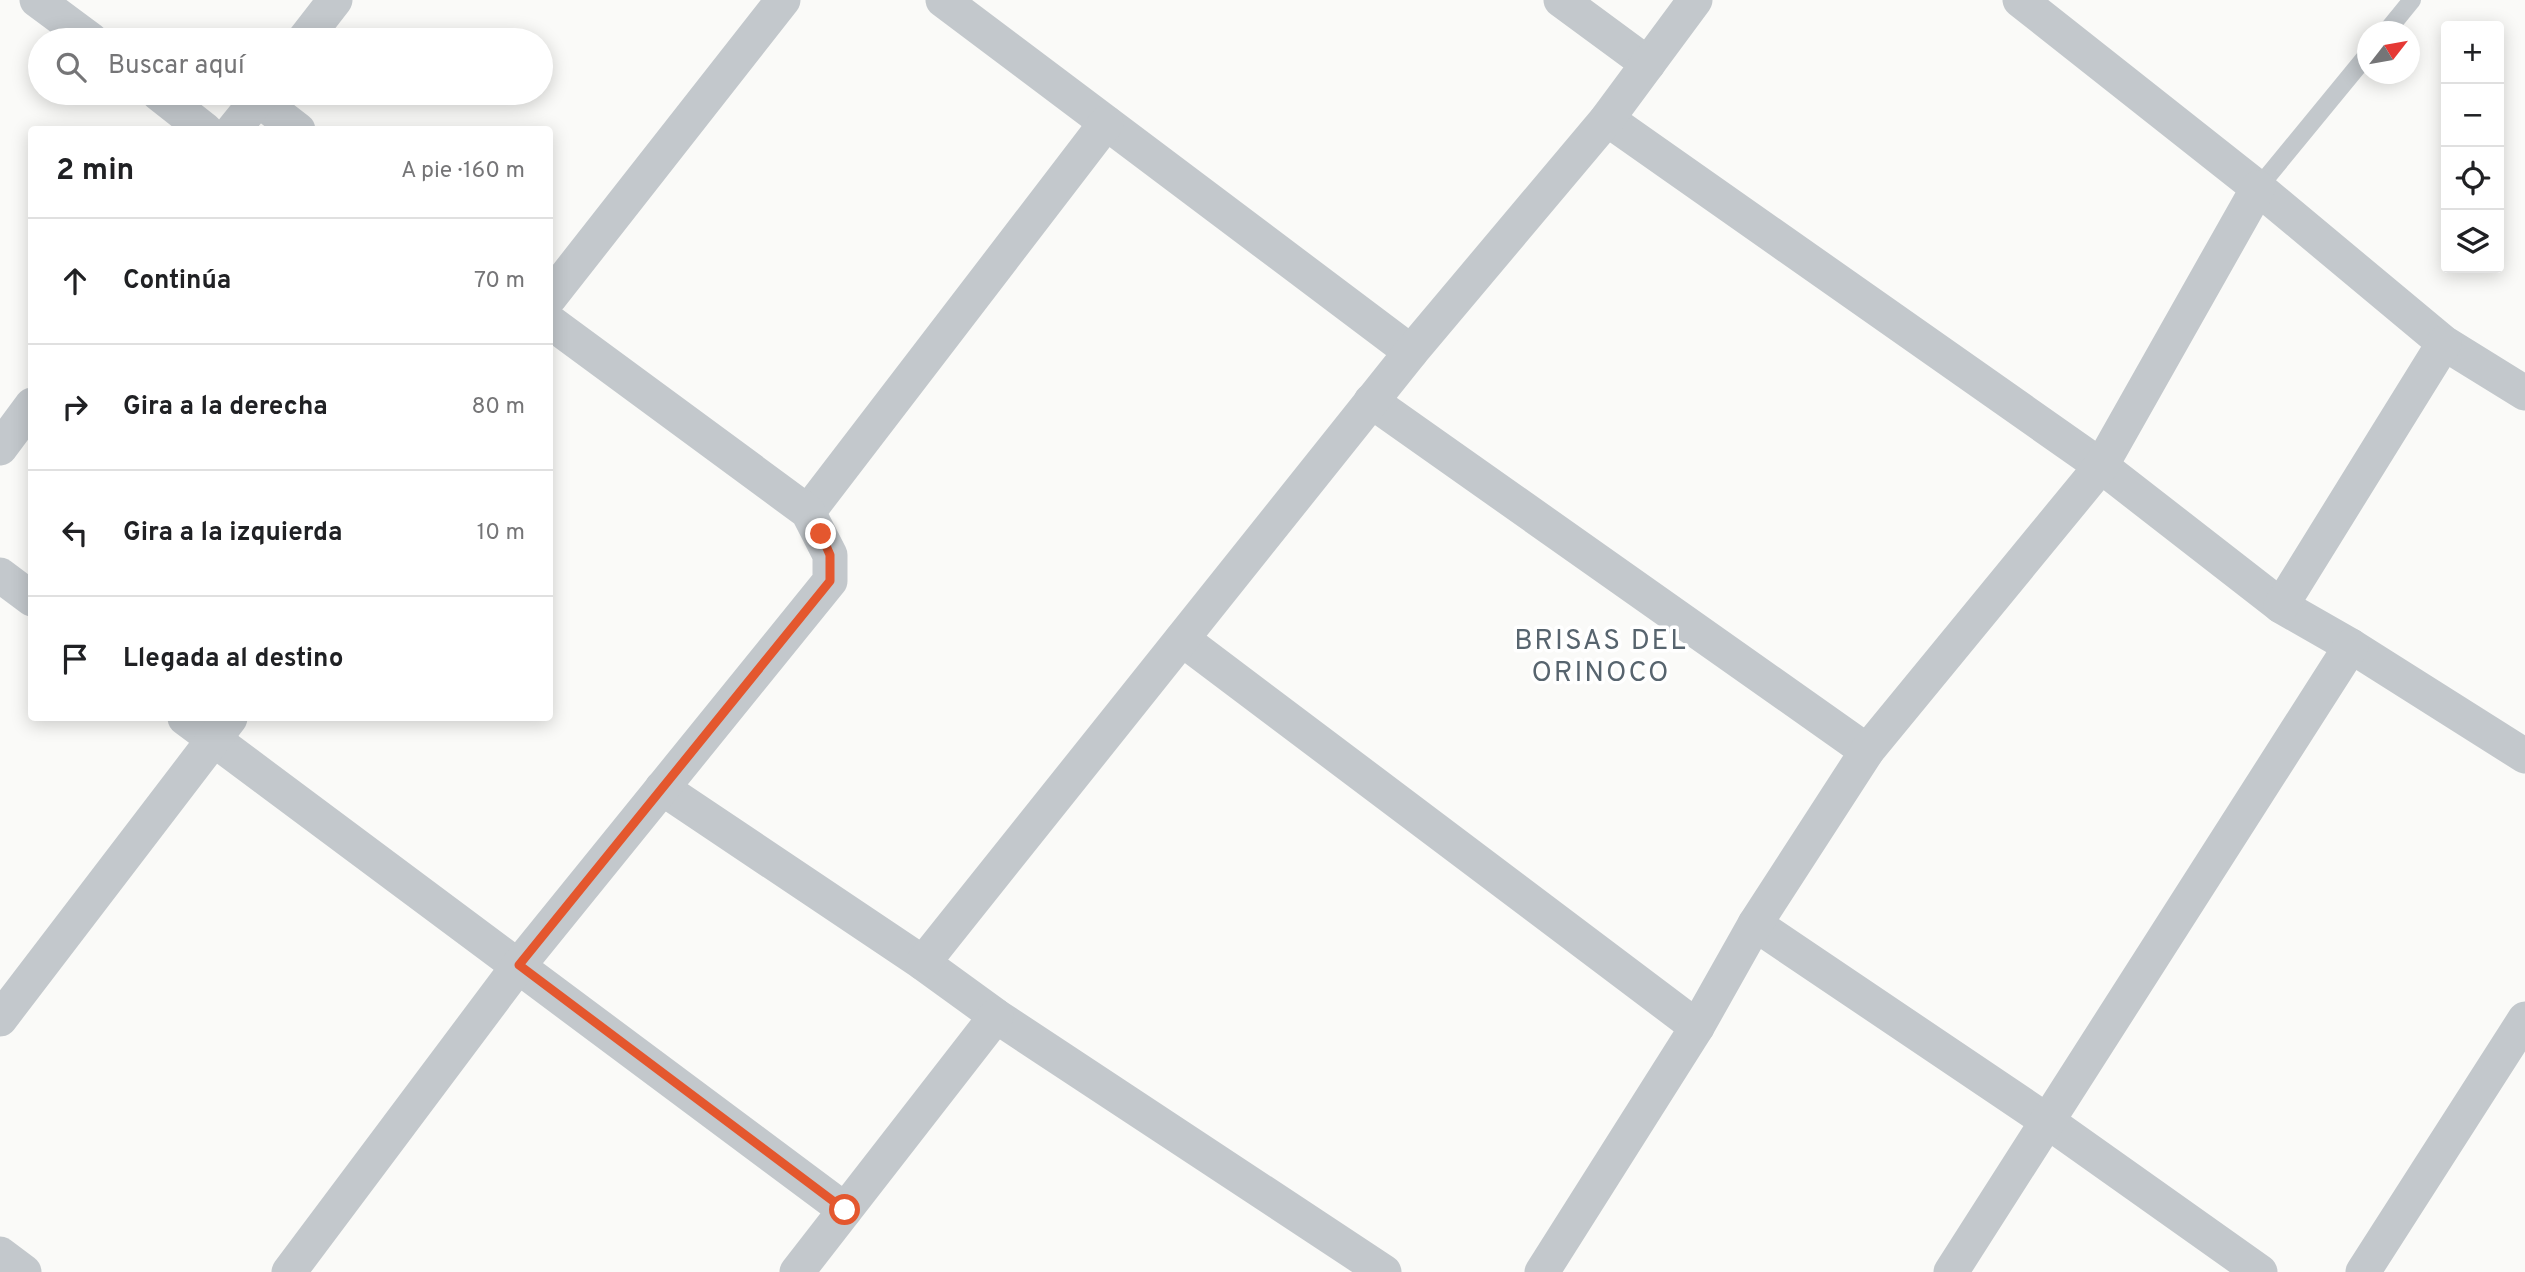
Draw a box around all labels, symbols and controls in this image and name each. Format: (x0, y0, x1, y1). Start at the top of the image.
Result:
north arrow (2357, 21, 2420, 84)
map controls (2441, 21, 2504, 273)
button: + (2441, 21, 2504, 84)
search box (28, 28, 553, 105)
icon: search (52, 48, 90, 86)
text: Buscar aquí (108, 50, 245, 83)
button: − (2441, 84, 2504, 147)
button: locate (2441, 147, 2504, 210)
text: 2 min (56, 153, 134, 190)
text: A pie · 160 m (401, 157, 525, 186)
button: layers (2441, 210, 2504, 273)
icon: ahead (56, 262, 94, 300)
text: Continúa (123, 265, 231, 298)
text: 70 m (474, 267, 525, 296)
icon: right (56, 388, 94, 426)
text: Gira a la derecha (123, 391, 328, 424)
text: 80 m (472, 393, 525, 422)
icon: left (56, 514, 94, 552)
text: Gira a la izquierda (123, 517, 342, 550)
route end (805, 518, 836, 549)
text: 10 m (477, 519, 525, 548)
district label: BRISAS DEL ORINOCO (1514, 624, 1688, 692)
icon: arrive (56, 640, 94, 678)
text: Llegada al destino (123, 643, 343, 676)
route start (829, 1194, 860, 1225)

